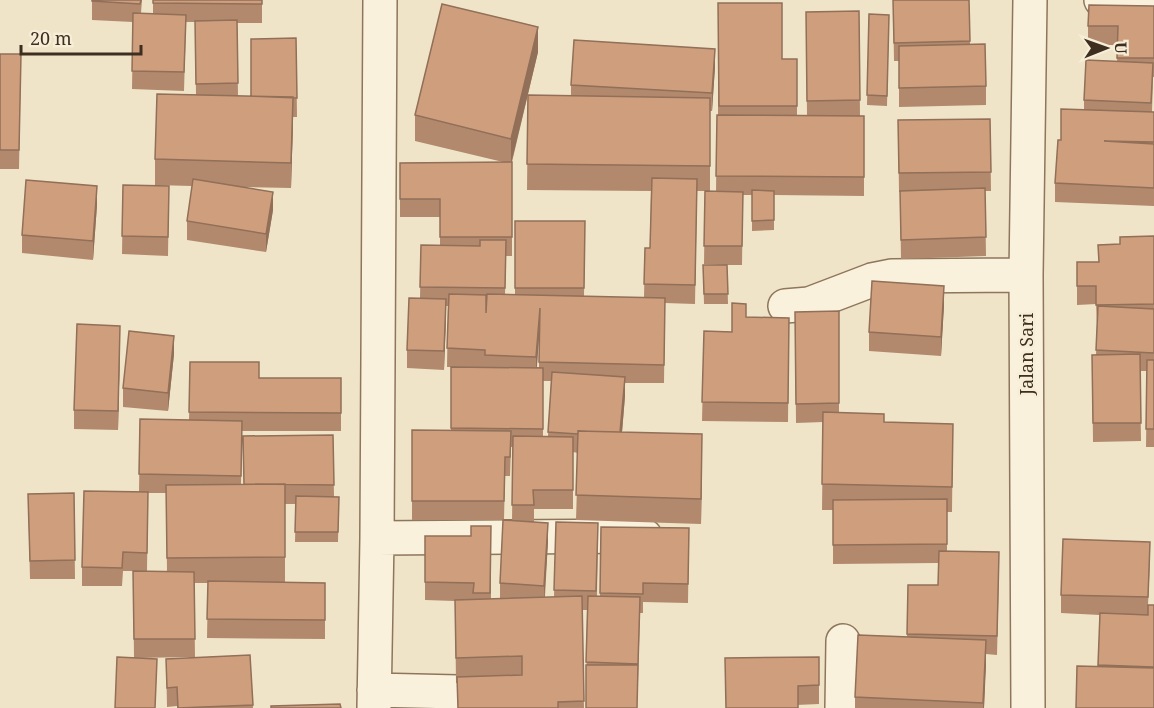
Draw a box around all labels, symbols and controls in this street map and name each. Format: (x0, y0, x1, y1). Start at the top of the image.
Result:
scale bar (21, 18, 141, 56)
north arrow (1076, 18, 1136, 78)
text: 20 m (30, 26, 72, 50)
text: U (1110, 42, 1132, 54)
street label: Jalan Sari (1014, 312, 1038, 396)

